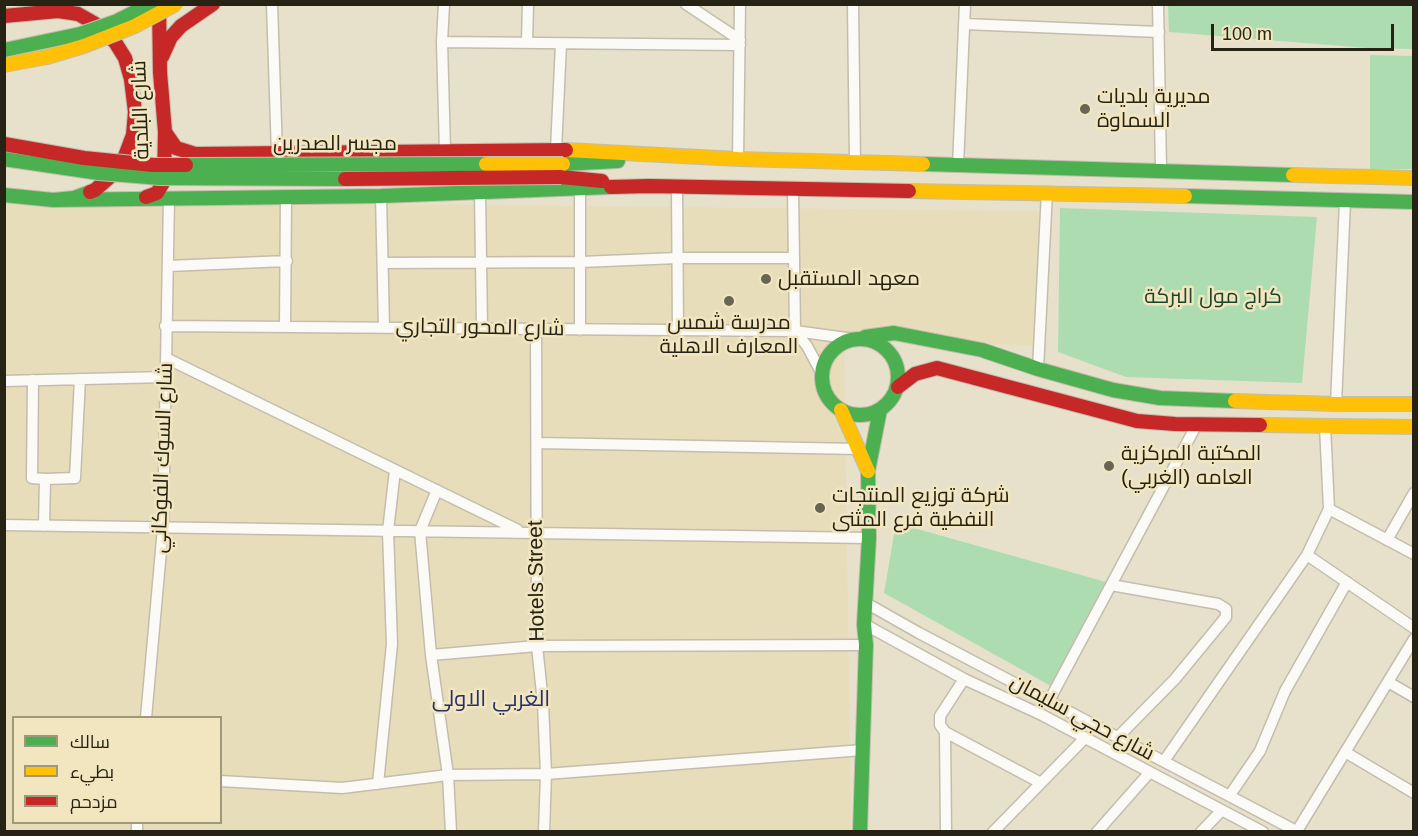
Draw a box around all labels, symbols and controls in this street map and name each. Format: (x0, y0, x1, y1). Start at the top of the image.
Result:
scale bar (1214, 12, 1397, 50)
text: 100 m (1222, 24, 1272, 44)
street label: شارع البلدية (127, 60, 155, 160)
place label: مديرية بلديات السماوة (1097, 84, 1211, 134)
marker: مديرية بلديات السماوة (1078, 102, 1092, 116)
street label: مجسر الصدرين (273, 131, 397, 157)
place label: معهد المستقبل (778, 266, 920, 292)
marker: معهد المستقبل (759, 272, 773, 286)
park label: كراج مول البركة (1144, 284, 1282, 310)
marker: مدرسة شمس المعارف الاهلية (722, 294, 736, 308)
place label: مدرسة شمس المعارف الاهلية (660, 310, 798, 360)
street label: شارع المحور التجاري (395, 314, 565, 342)
street label: شارع السوك الفوكاني (147, 362, 179, 554)
place label: المكتبة المركزية العامه (الغربي) (1121, 441, 1261, 491)
marker: المكتبة المركزية العامه (الغربي) (1102, 459, 1116, 473)
place label: شركة توزيع المنتجات النفطية فرع المثنى (832, 483, 1009, 533)
marker: شركة توزيع المنتجات النفطية فرع المثنى (813, 501, 827, 515)
street label: Hotels Street (523, 520, 551, 642)
street label: شارع حجي سليمان (1006, 669, 1158, 767)
district label: الغربي الاولى (432, 687, 550, 713)
legend (12, 716, 222, 824)
text: سالك (70, 732, 110, 752)
text: بطيء (70, 762, 114, 782)
text: مزدحم (70, 792, 118, 812)

